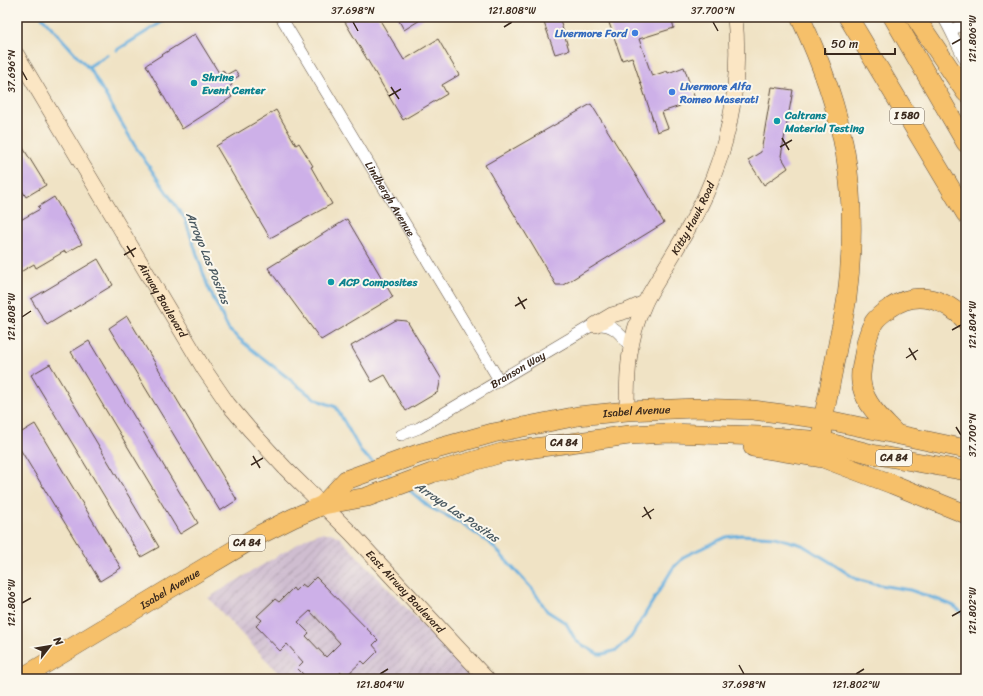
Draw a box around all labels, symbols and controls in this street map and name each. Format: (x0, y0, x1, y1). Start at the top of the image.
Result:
text: 37.698°N (331, 2, 375, 20)
text: 121.808°W (488, 2, 536, 20)
text: 37.700°N (691, 2, 735, 20)
text: 121.806°W (964, 15, 982, 63)
place label: Livermore Ford (555, 24, 628, 43)
marker: Livermore Ford (630, 28, 640, 38)
scale bar (825, 30, 895, 56)
text: 50 m (831, 33, 858, 55)
text: 37.696°N (3, 49, 21, 92)
place label: Shrine Event Center (201, 68, 267, 100)
place label: Livermore Alfa Romeo Maserati (679, 77, 759, 109)
marker: Shrine Event Center (189, 78, 199, 88)
marker: Livermore Alfa Romeo Maserati (667, 87, 677, 97)
place label: Caltrans Material Testing (784, 106, 865, 138)
road number: I 580 (890, 108, 924, 124)
marker: Caltrans Material Testing (772, 116, 782, 126)
street label: Lindbergh Avenue (360, 157, 421, 241)
street label: Kitty Hawk Road (665, 178, 720, 259)
water label: Arroyo Las Positas (179, 208, 237, 309)
street label: Airway Boulevard (133, 258, 193, 342)
place label: ACP Composites (338, 273, 418, 292)
marker: ACP Composites (326, 277, 336, 287)
text: 121.808°W (3, 293, 21, 341)
text: 121.804°W (964, 301, 982, 349)
street label: Branson Way (486, 345, 549, 393)
street label: Isabel Avenue (601, 400, 671, 423)
text: 37.700°N (964, 413, 982, 457)
road number: CA 84 (546, 435, 582, 451)
road number: CA 84 (876, 450, 912, 466)
water label: Arroyo Las Positas (410, 475, 505, 549)
road number: CA 84 (229, 535, 265, 551)
street label: East Airway Boulevard (361, 545, 450, 638)
street label: Isabel Avenue (135, 563, 204, 615)
text: 121.806°W (3, 579, 21, 627)
text: 121.802°W (964, 587, 982, 635)
north arrow (30, 626, 70, 666)
text: N (48, 632, 68, 650)
text: 121.804°W (356, 676, 404, 694)
text: 37.698°N (722, 676, 766, 694)
text: 121.802°W (832, 676, 880, 694)

